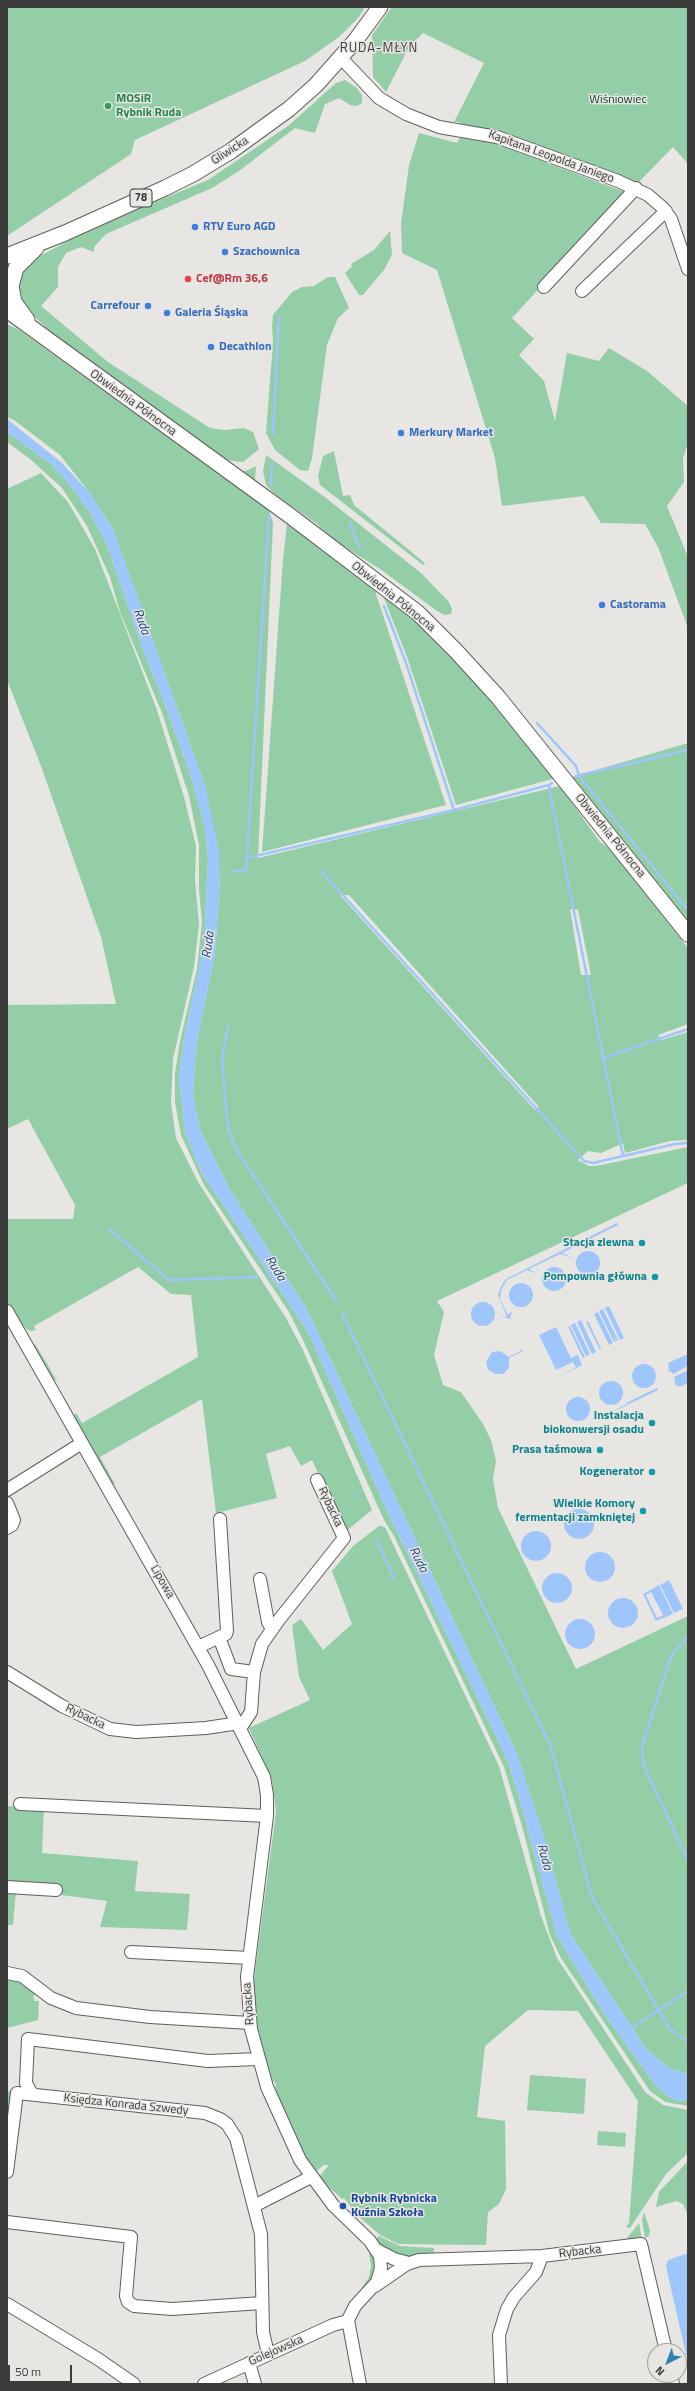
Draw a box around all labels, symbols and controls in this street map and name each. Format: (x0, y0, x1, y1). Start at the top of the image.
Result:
district label: RUDA-MŁYN (340, 41, 418, 57)
place label: MOSiR Rybnik Ruda (116, 92, 181, 120)
park label: Wiśniowiec (589, 93, 647, 107)
marker: MOSiR Rybnik Ruda (103, 101, 113, 111)
street label: Kapitana Leopolda Janiego (486, 128, 616, 186)
street label: Gliwicka (209, 134, 251, 168)
road number: 78 (130, 189, 152, 207)
place label: RTV Euro AGD (203, 220, 275, 234)
marker: RTV Euro AGD (190, 222, 200, 232)
place label: Szachownica (233, 245, 300, 259)
marker: Szachownica (220, 247, 230, 257)
place label: Cef@Rm 36,6 (196, 272, 268, 286)
marker: Cef@Rm 36,6 (183, 274, 193, 284)
place label: Carrefour (91, 299, 140, 313)
marker: Carrefour (143, 301, 153, 311)
place label: Galeria Śląska (175, 306, 248, 320)
marker: Galeria Śląska (162, 308, 172, 318)
place label: Decathlon (219, 340, 272, 354)
marker: Decathlon (206, 342, 216, 352)
street label: Obwiednia Północna (87, 367, 179, 439)
place label: Merkury Market (409, 426, 493, 440)
marker: Merkury Market (396, 428, 406, 438)
street label: Obwiednia Północna (348, 559, 438, 635)
place label: Castorama (610, 598, 666, 612)
marker: Castorama (597, 600, 607, 610)
water label: Ruda (129, 607, 153, 637)
street label: Obwiednia Północna (572, 791, 648, 881)
water label: Ruda (199, 931, 219, 959)
place label: Stacja zlewna (563, 1236, 634, 1250)
marker: Stacja zlewna (637, 1238, 647, 1248)
water label: Ruda (261, 1254, 289, 1284)
place label: Pompownia główna (543, 1270, 647, 1284)
marker: Pompownia główna (650, 1272, 660, 1282)
place label: Instalacja biokonwersji osadu (543, 1409, 644, 1437)
marker: Instalacja biokonwersji osadu (647, 1418, 657, 1428)
place label: Prasa taśmowa (512, 1443, 592, 1457)
marker: Prasa taśmowa (595, 1445, 605, 1455)
place label: Kogenerator (580, 1465, 644, 1479)
marker: Kogenerator (647, 1467, 657, 1477)
street label: Rybacka (315, 1485, 345, 1529)
place label: Wielkie Komory fermentacji zamkniętej (515, 1497, 635, 1525)
marker: Wielkie Komory fermentacji zamkniętej (638, 1506, 648, 1516)
water label: Ruda (405, 1545, 431, 1575)
street label: Lipowa (147, 1563, 177, 1601)
street label: Rybacka (63, 1701, 107, 1733)
water label: Ruda (533, 1842, 555, 1872)
street label: Rybacka (240, 1982, 258, 2026)
street label: Księdza Konrada Szwedy (63, 2091, 189, 2119)
place label: Rybnik Rybnicka Kuźnia Szkoła (351, 2192, 437, 2220)
marker: Rybnik Rybnicka Kuźnia Szkoła (338, 2201, 348, 2211)
street label: Rybacka (558, 2243, 602, 2261)
street label: Golejowska (247, 2333, 305, 2369)
north arrow (647, 2343, 687, 2383)
scale bar (10, 2357, 74, 2383)
text: 50 m (15, 2362, 41, 2381)
text: N (651, 2363, 668, 2380)

